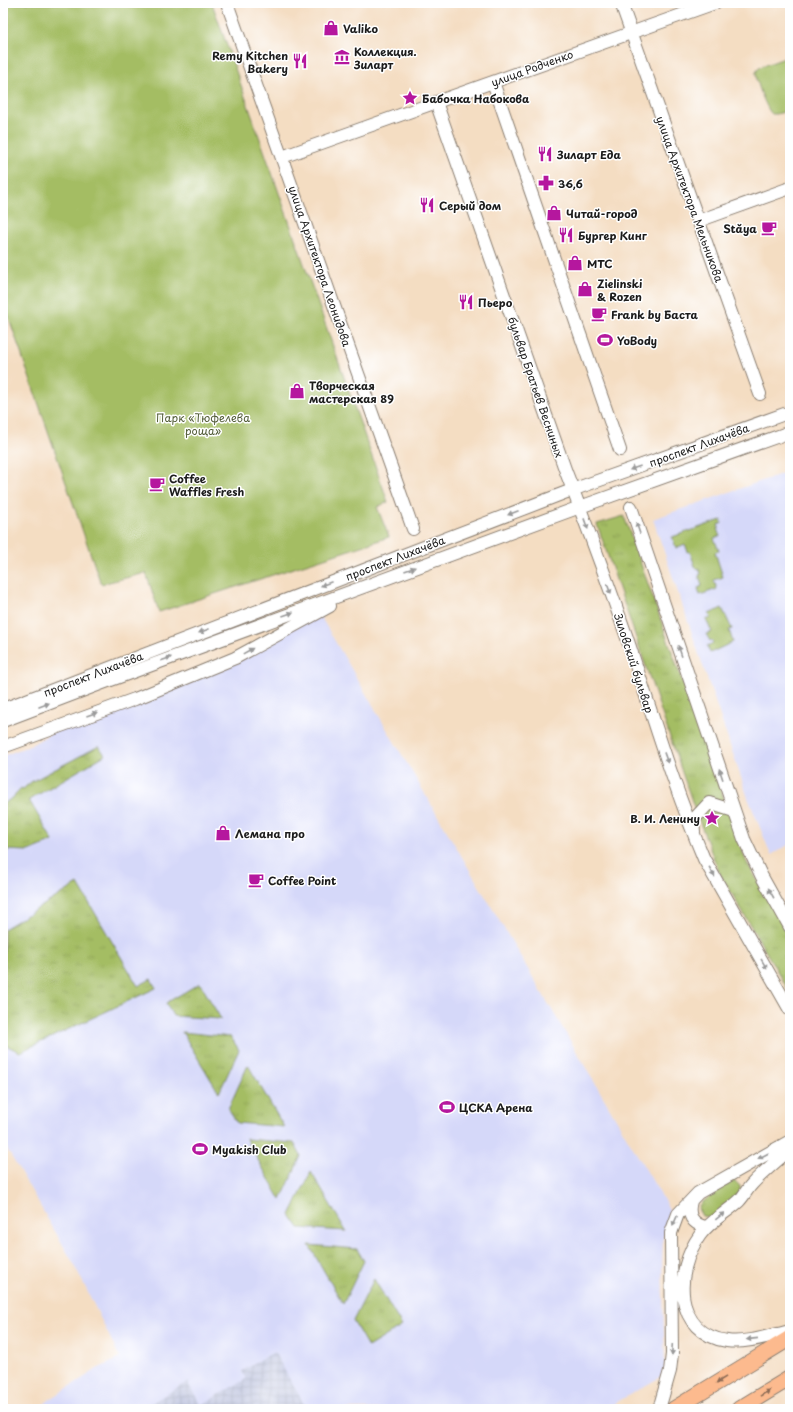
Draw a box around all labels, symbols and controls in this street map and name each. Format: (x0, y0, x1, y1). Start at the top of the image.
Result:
shop icon: Valiko (322, 19, 340, 37)
place label: Valiko (343, 20, 378, 37)
place label: Коллекция. Зиларт (353, 43, 417, 73)
street label: улица Родченко (489, 45, 575, 91)
place label: Remy Kitchen Bakery (212, 47, 288, 77)
museum icon: Коллекция. Зиларт (333, 48, 351, 66)
restaurant icon: Remy Kitchen Bakery (291, 52, 309, 70)
place icon: Бабочка Набокова (401, 89, 419, 107)
place label: Бабочка Набокова (422, 90, 530, 107)
street label: улица Архитектора Мельникова (652, 114, 728, 285)
restaurant icon: Зиларт Еда (536, 145, 554, 163)
place label: Зиларт Еда (556, 146, 621, 163)
pharmacy icon: 36,6 (537, 174, 555, 192)
place label: 36,6 (558, 175, 583, 192)
street label: улица Архитектора Леонидова (284, 183, 356, 349)
restaurant icon: Серый дом (418, 196, 436, 214)
place label: Серый дом (439, 197, 501, 214)
shop icon: Читай-город (545, 204, 563, 222)
place label: Читай-город (566, 205, 638, 222)
cafe icon: Stăya (760, 219, 778, 237)
place label: Stăya (723, 220, 757, 237)
restaurant icon: Бургер Кинг (557, 226, 575, 244)
place label: Бургер Кинг (578, 227, 648, 244)
shop icon: МТС (566, 254, 584, 272)
place label: МТС (587, 255, 613, 272)
place label: Zielinski & Rozen (597, 275, 643, 305)
shop icon: Zielinski & Rozen (576, 280, 594, 298)
restaurant icon: Пьеро (457, 293, 475, 311)
place label: Пьеро (478, 294, 513, 311)
cafe icon: Frank by Баста (590, 305, 608, 323)
place label: Frank by Баста (611, 306, 699, 323)
street label: бульвар Братьев Весниных (504, 314, 568, 460)
sports icon: YoBody (596, 331, 614, 349)
place label: YoBody (617, 332, 657, 349)
place label: Творческая мастерская 89 (309, 377, 394, 407)
shop icon: Творческая мастерская 89 (288, 382, 306, 400)
park label: Парк «Тюфелева роща» (156, 409, 250, 439)
street label: проспект Лихачёва (647, 419, 752, 471)
one-way arrow (628, 465, 640, 471)
place label: Coffee Waffles Fresh (169, 470, 244, 500)
cafe icon: Coffee Waffles Fresh (148, 475, 166, 493)
one-way arrow (506, 510, 518, 516)
one-way arrow (583, 518, 589, 530)
one-way arrow (635, 521, 641, 533)
street label: проспект Лихачёва (343, 531, 447, 585)
one-way arrow (404, 566, 416, 572)
one-way arrow (319, 582, 331, 588)
one-way arrow (606, 583, 612, 595)
street label: Зиловский бульвар (610, 610, 658, 715)
one-way arrow (282, 611, 294, 617)
one-way arrow (198, 628, 210, 634)
one-way arrow (676, 645, 682, 657)
street label: проспект Лихачёва (41, 647, 145, 701)
one-way arrow (242, 647, 254, 654)
one-way arrow (160, 656, 172, 662)
one-way arrow (39, 702, 51, 708)
one-way arrow (87, 711, 99, 717)
one-way arrow (664, 752, 670, 764)
one-way arrow (718, 768, 724, 780)
place icon: В. И. Ленину (703, 809, 721, 827)
place label: В. И. Ленину (630, 810, 700, 827)
shop icon: Лемана про (214, 824, 232, 842)
place label: Лемана про (235, 825, 305, 842)
one-way arrow (708, 866, 715, 878)
cafe icon: Coffee Point (247, 871, 265, 889)
place label: Coffee Point (268, 872, 336, 889)
one-way arrow (768, 887, 774, 898)
one-way arrow (760, 958, 767, 970)
sports icon: ЦСКА Арена (438, 1098, 456, 1116)
place label: ЦСКА Арена (459, 1099, 533, 1116)
sports icon: Myakish Club (191, 1140, 209, 1158)
place label: Myakish Club (212, 1141, 287, 1158)
one-way arrow (757, 1152, 769, 1159)
one-way arrow (715, 1212, 725, 1221)
one-way arrow (672, 1216, 678, 1228)
one-way arrow (746, 1336, 758, 1342)
one-way arrow (668, 1344, 675, 1356)
one-way arrow (716, 1376, 726, 1384)
one-way arrow (759, 1390, 771, 1397)

